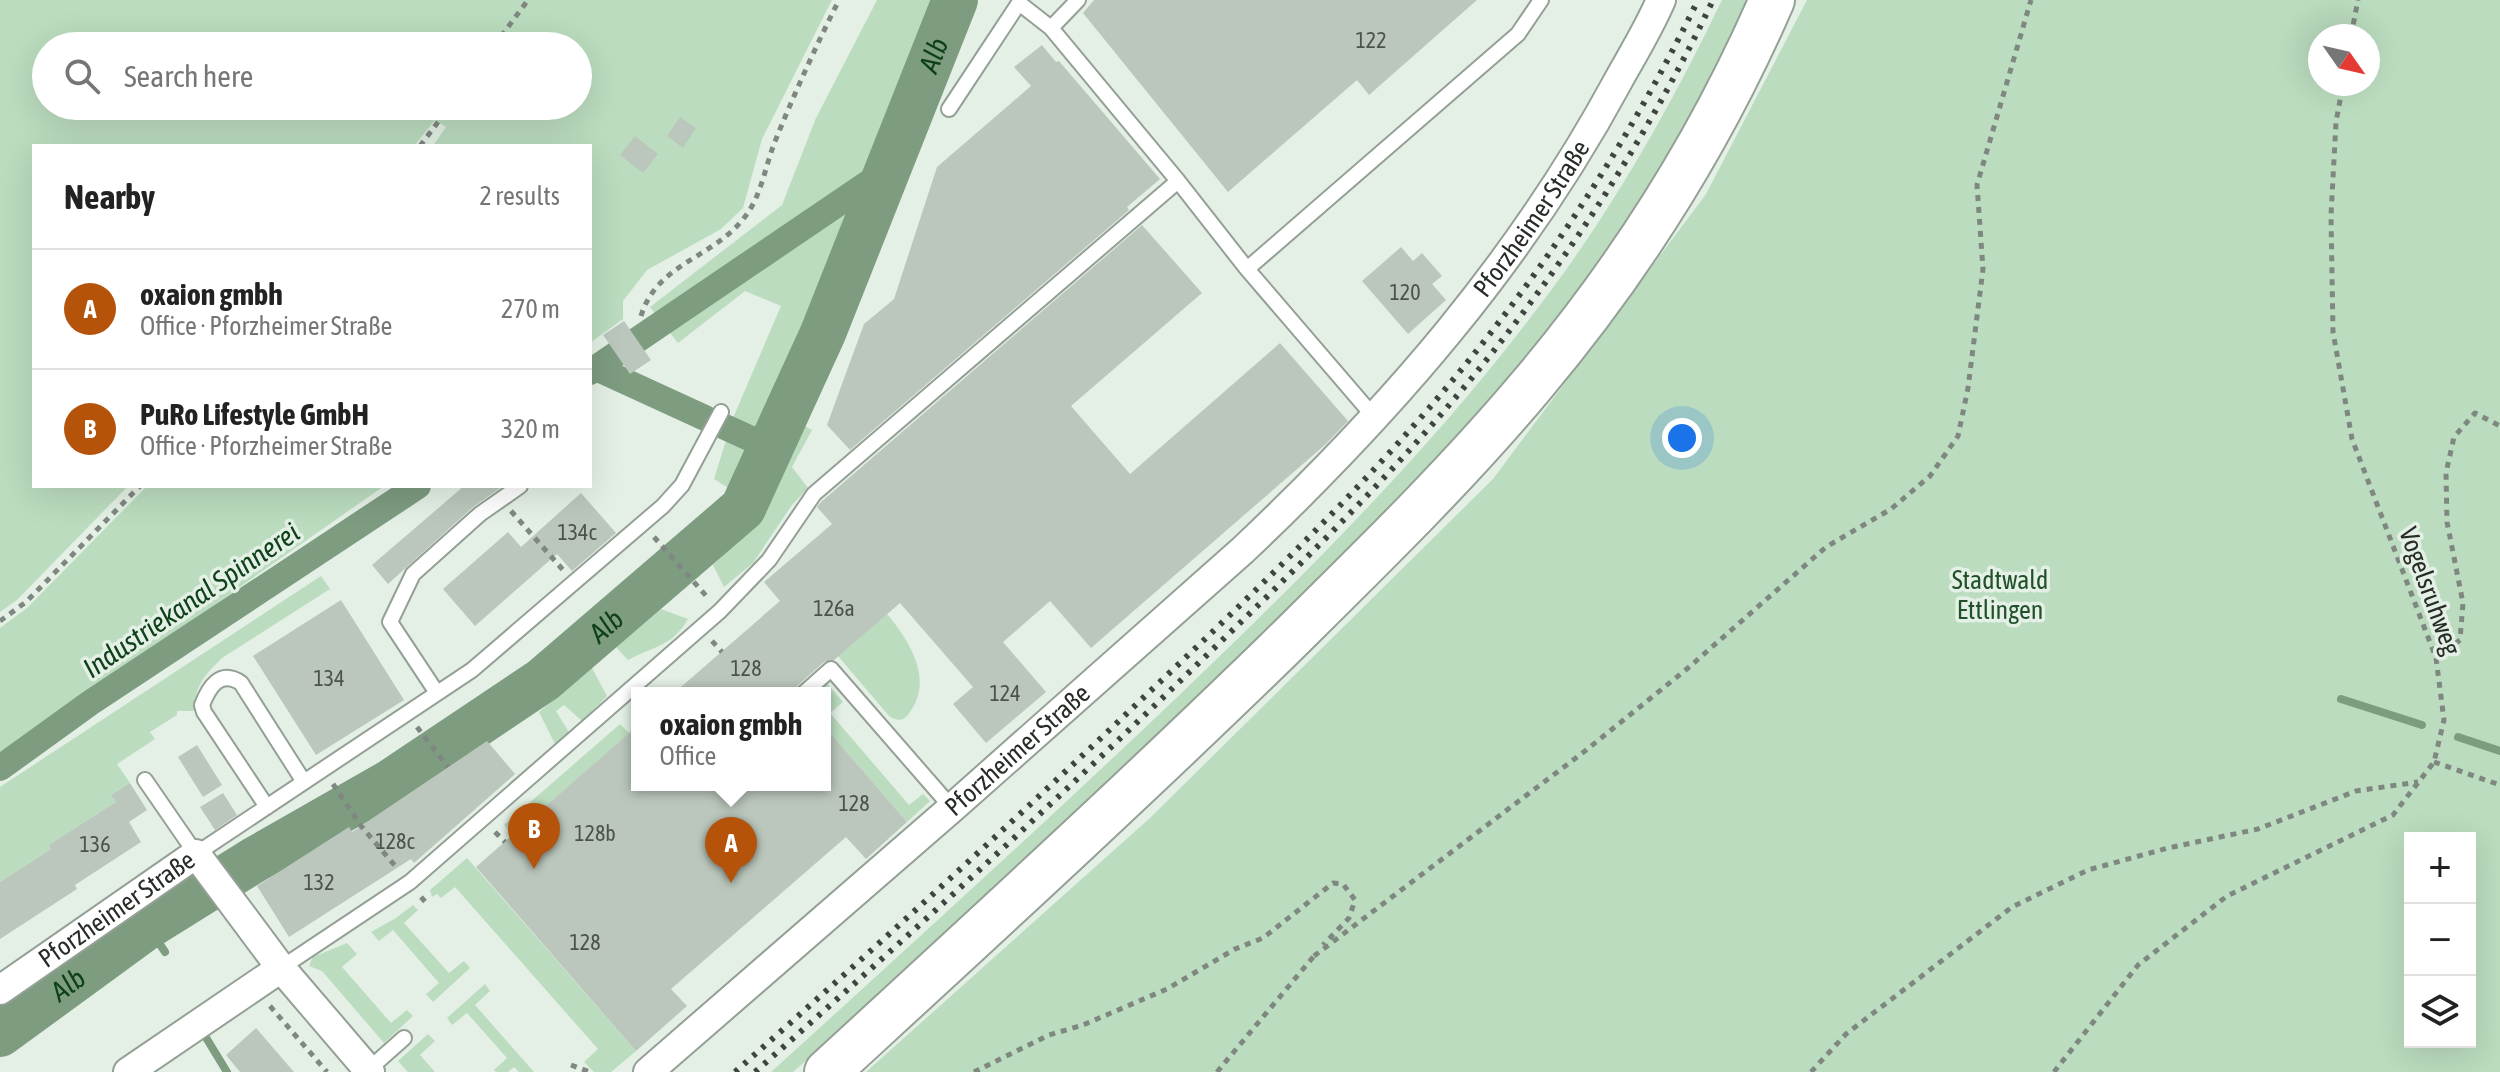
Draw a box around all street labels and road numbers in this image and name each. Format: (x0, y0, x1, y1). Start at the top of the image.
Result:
street label: Pforzheimer Straße (1467, 135, 1596, 303)
street label: Vogelsruhweg (2393, 523, 2467, 660)
street label: Pforzheimer Straße (939, 678, 1096, 822)
street label: Pforzheimer Straße (33, 845, 200, 974)

